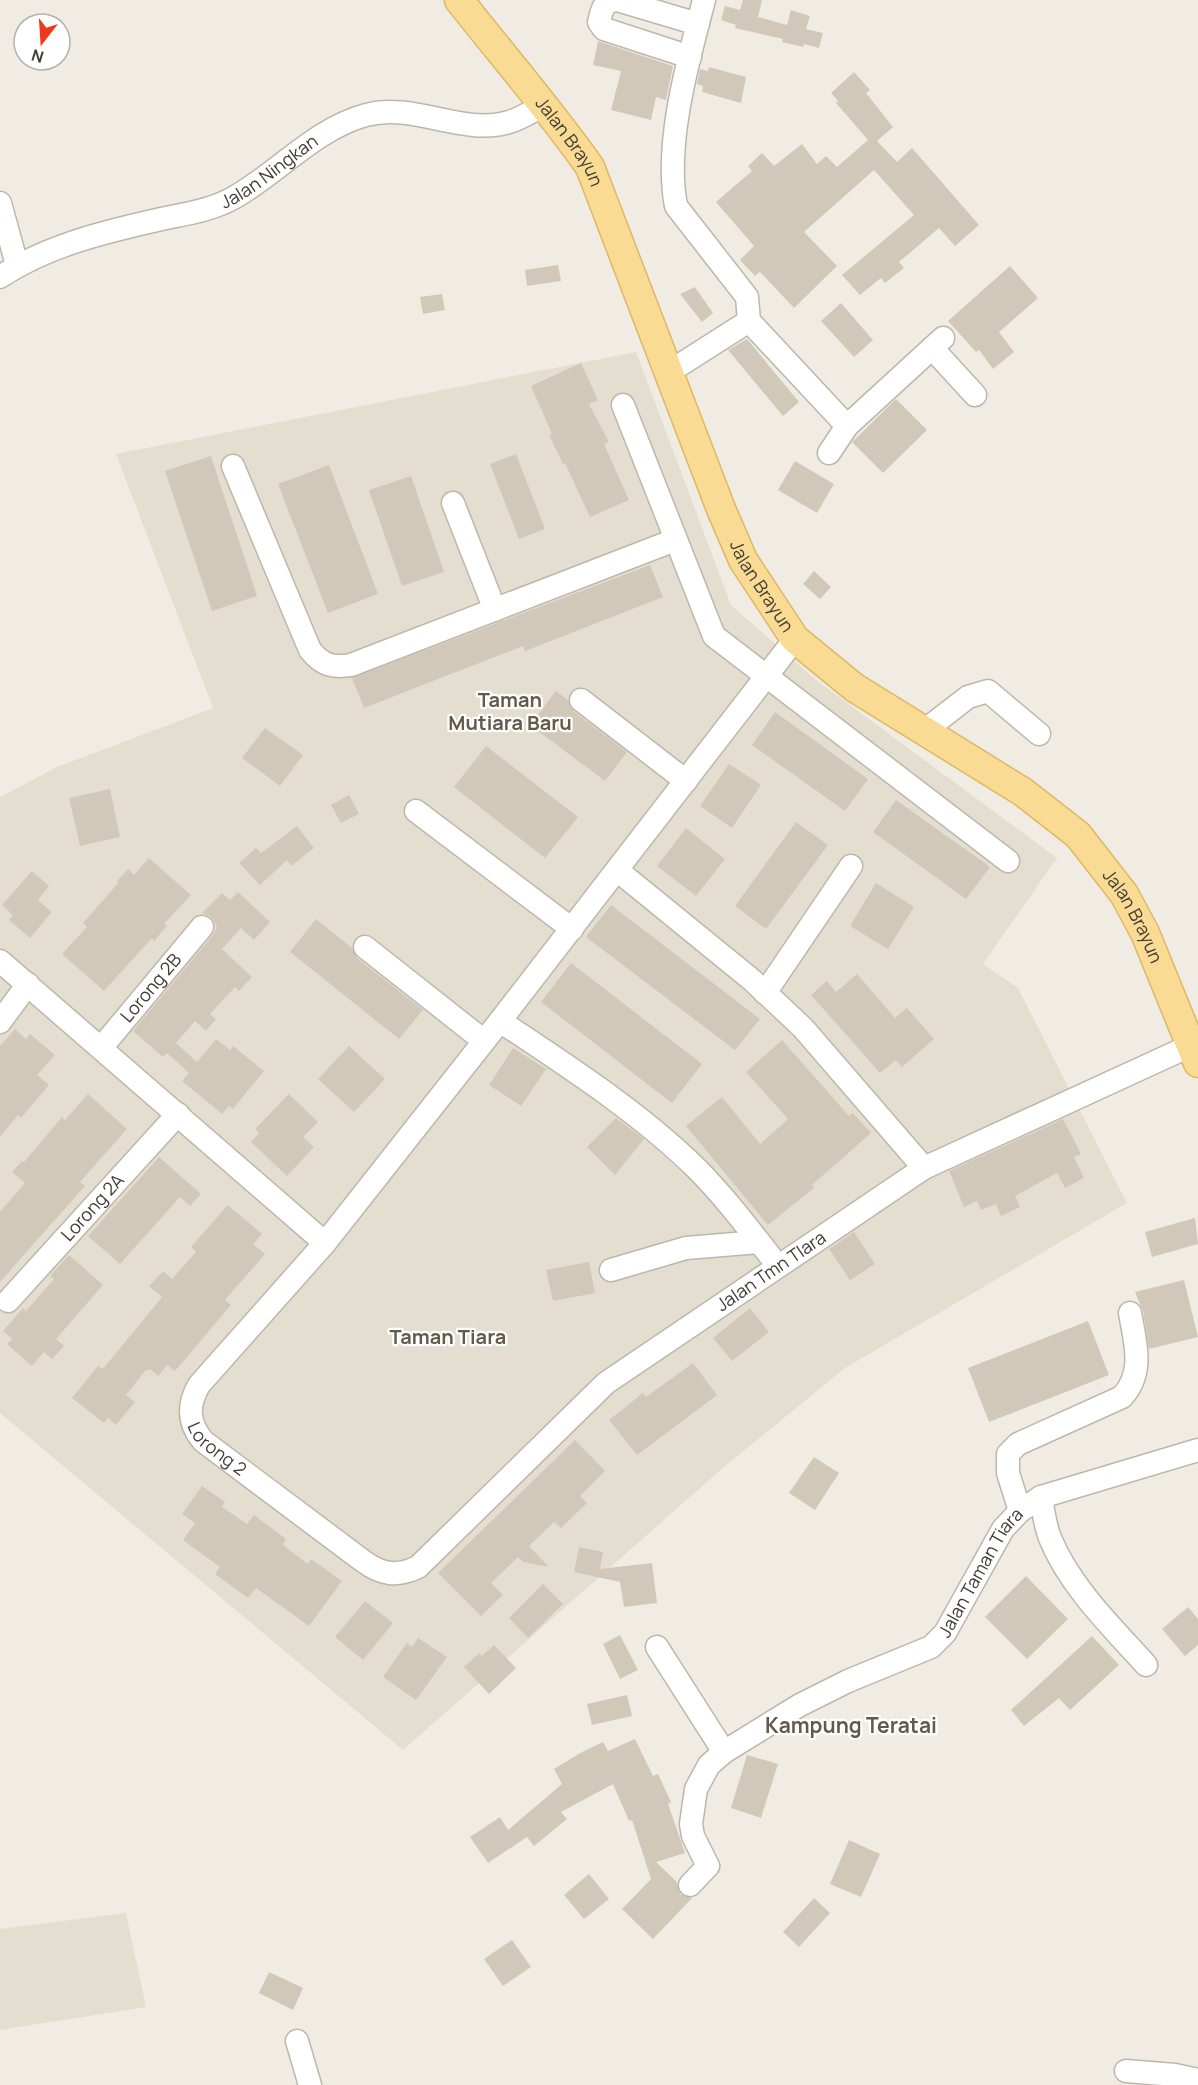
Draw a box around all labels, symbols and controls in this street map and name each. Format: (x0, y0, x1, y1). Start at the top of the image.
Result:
north arrow (12, 12, 72, 72)
text: N (29, 44, 46, 69)
street label: Jalan Brayun (531, 92, 609, 190)
street label: Jalan Ningkan (216, 128, 322, 214)
street label: Jalan Brayun (725, 536, 800, 636)
district label: Taman Mutiara Baru (448, 686, 572, 736)
street label: Jalan Brayun (1098, 864, 1169, 966)
street label: Lorong 2B (114, 948, 186, 1027)
street label: Lorong 2A (55, 1168, 129, 1246)
street label: Jalan Tmn TIara (711, 1225, 830, 1316)
district label: Taman Tiara (390, 1323, 506, 1350)
street label: Lorong 2 (182, 1418, 252, 1481)
street label: Jalan Taman Tiara (932, 1502, 1028, 1641)
district label: Kampung Teratai (765, 1711, 937, 1739)

